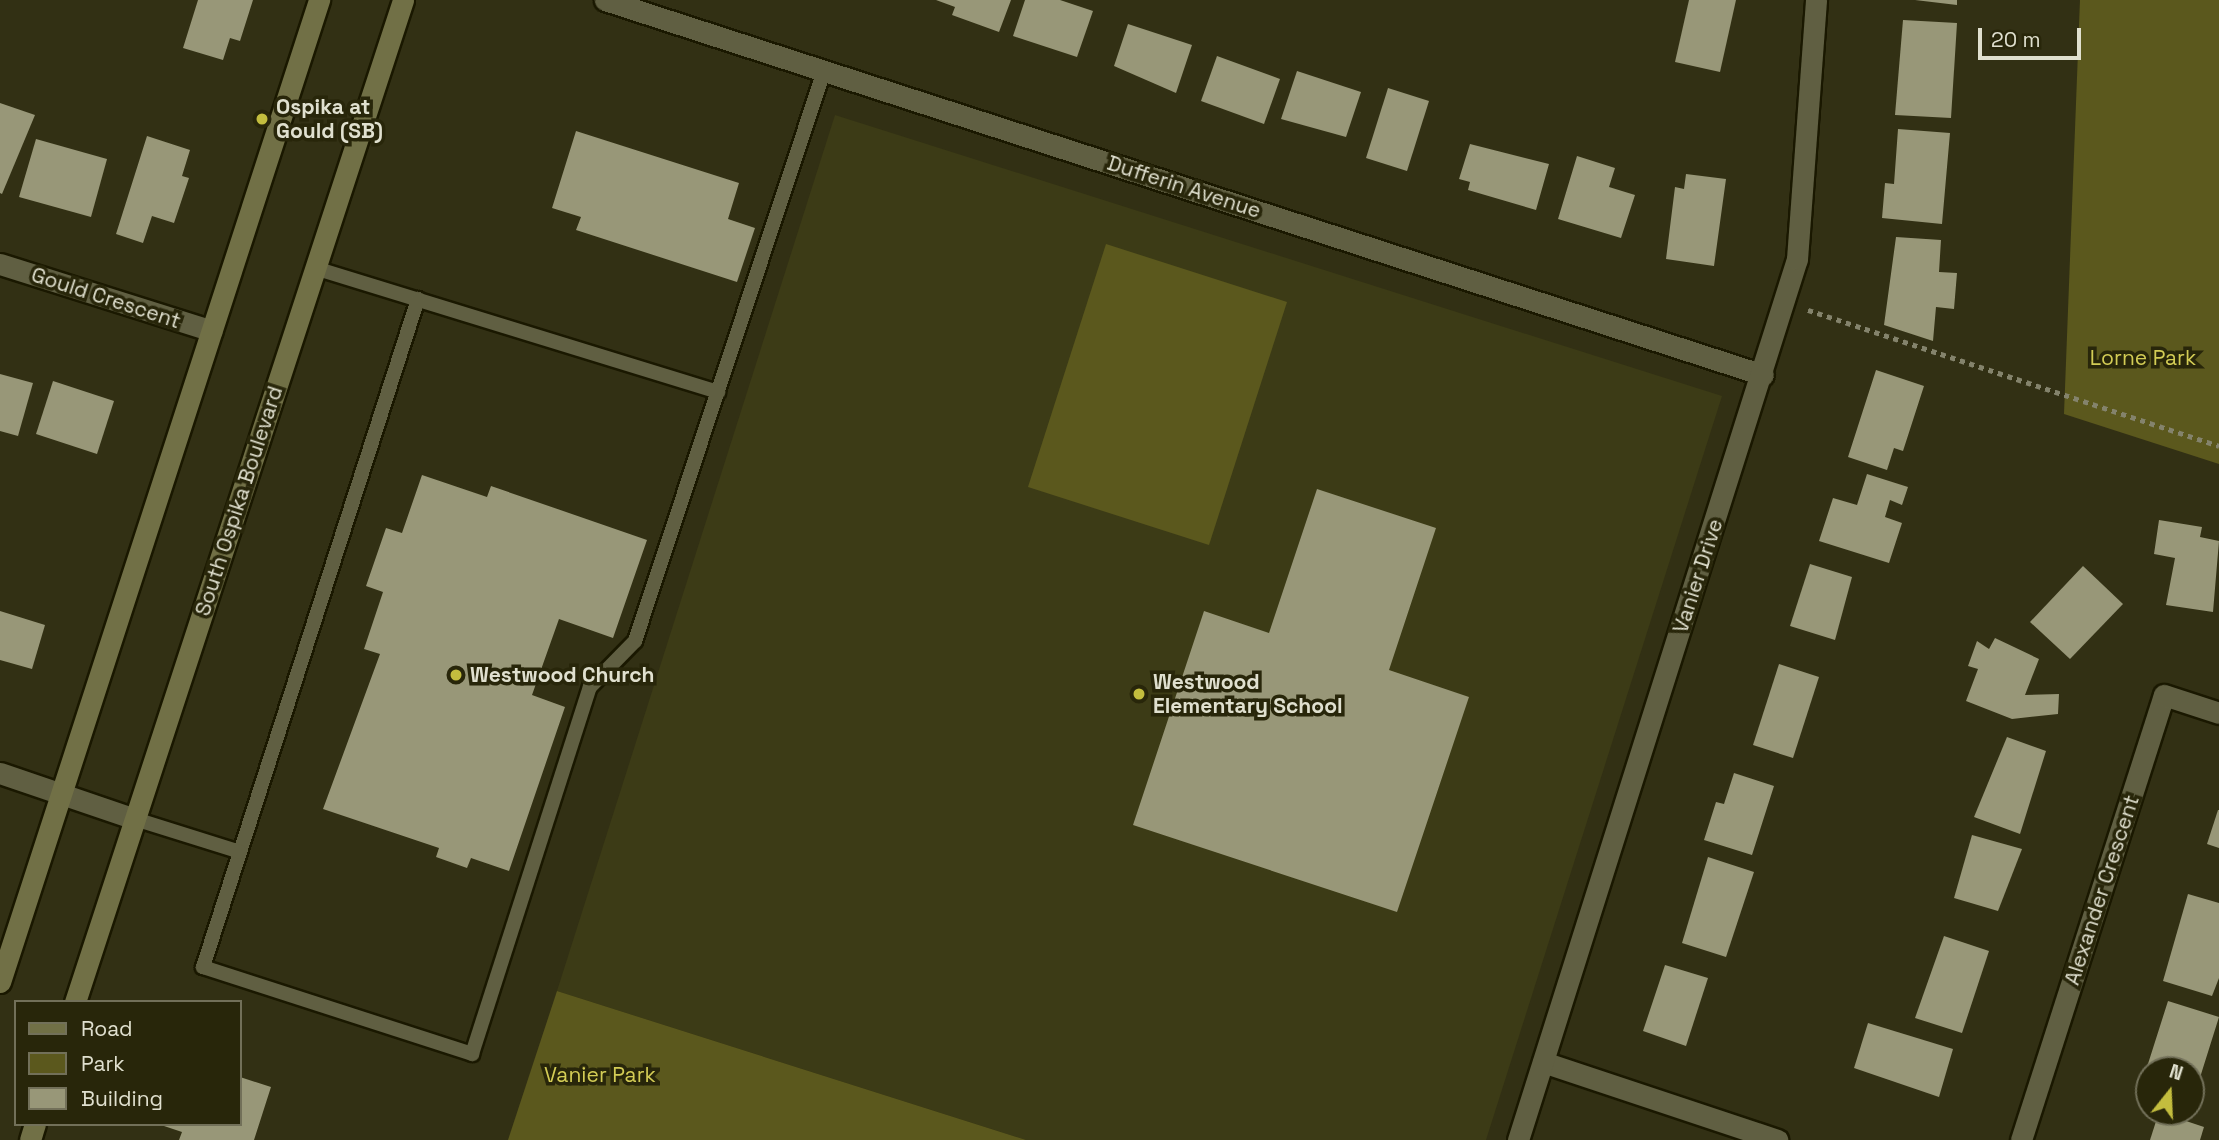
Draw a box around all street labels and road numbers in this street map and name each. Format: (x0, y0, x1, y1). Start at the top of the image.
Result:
street label: Dufferin Avenue (1104, 150, 1264, 224)
street label: Gould Crescent (28, 262, 184, 334)
street label: South Ospika Boulevard (190, 383, 288, 619)
street label: Vanier Drive (1668, 516, 1728, 636)
street label: Alexander Crescent (2059, 792, 2145, 988)

